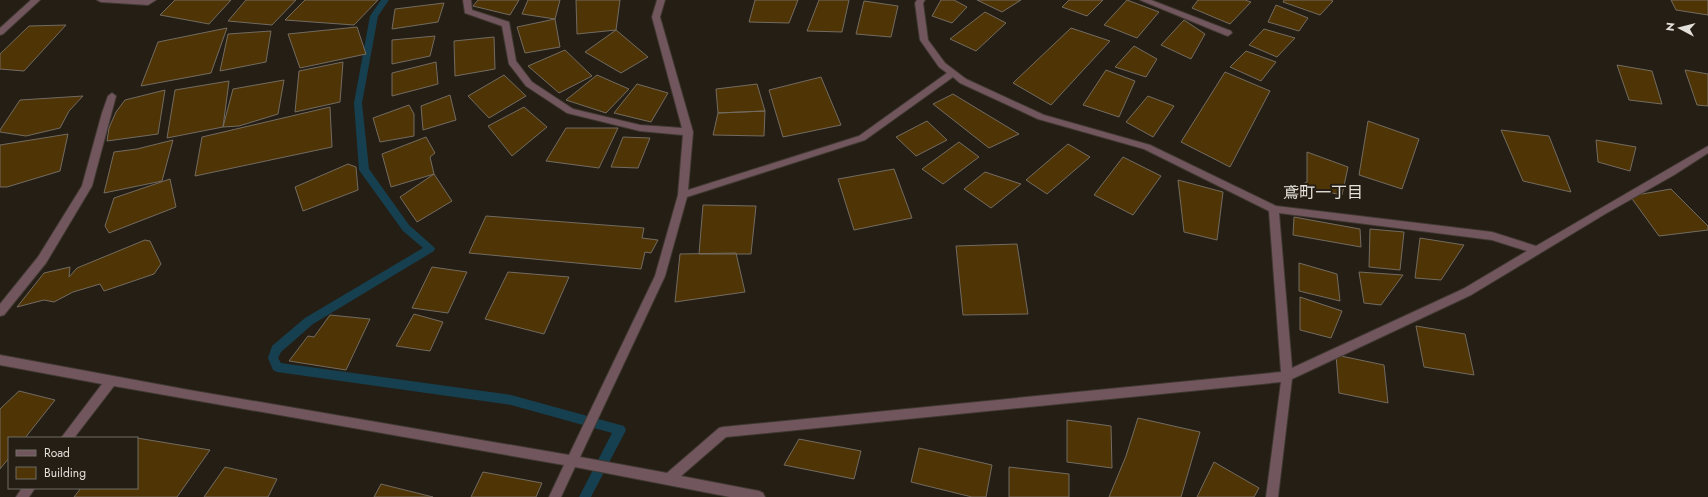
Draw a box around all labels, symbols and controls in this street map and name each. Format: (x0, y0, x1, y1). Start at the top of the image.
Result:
north arrow (1660, 8, 1700, 48)
text: N (1662, 21, 1679, 32)
district label: 鳶町一丁目 (1283, 181, 1363, 204)
legend (8, 437, 138, 489)
text: Road (44, 444, 70, 462)
text: Building (44, 464, 86, 482)

